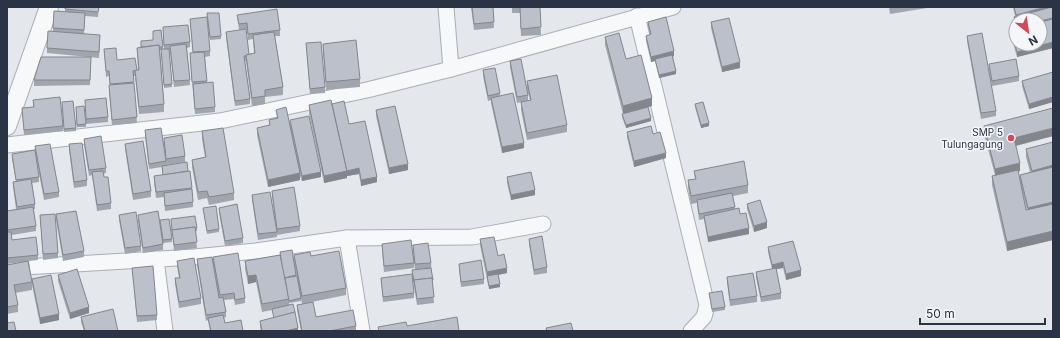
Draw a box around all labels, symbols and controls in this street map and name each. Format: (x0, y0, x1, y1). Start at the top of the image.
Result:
north arrow (1008, 12, 1048, 52)
text: N (1026, 33, 1040, 49)
place label: SMP 5 Tulungagung (941, 126, 1003, 150)
marker: SMP 5 Tulungagung (1006, 133, 1016, 143)
scale bar (920, 300, 1045, 326)
text: 50 m (926, 306, 955, 321)

